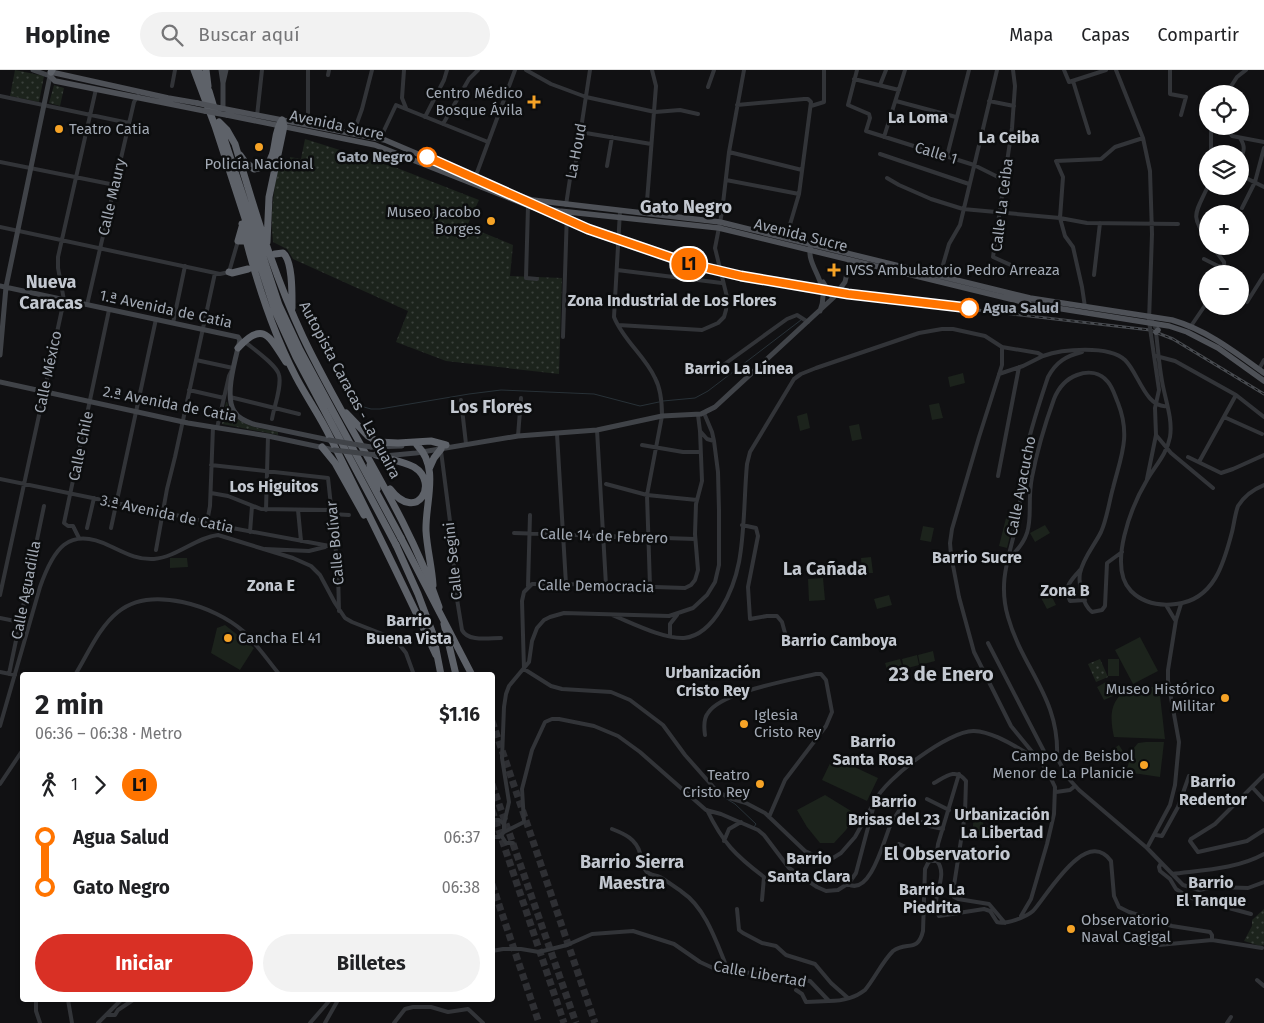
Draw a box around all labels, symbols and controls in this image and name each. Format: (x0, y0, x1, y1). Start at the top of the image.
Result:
search box (140, 12, 490, 57)
text: Hopline (25, 21, 110, 49)
icon: search (158, 21, 186, 49)
text: Buscar aquí (198, 23, 300, 46)
text: Mapa (1009, 24, 1053, 46)
text: Capas (1081, 24, 1130, 46)
text: Compartir (1158, 24, 1239, 46)
place label: Centro Médico Bosque Ávila (426, 84, 523, 119)
map controls (1199, 85, 1249, 315)
button: locate (1199, 85, 1249, 135)
marker: Centro Médico Bosque Ávila (527, 95, 541, 109)
street label: Avenida Sucre (288, 106, 386, 144)
district label: La Loma (888, 108, 948, 127)
place label: Teatro Catia (69, 120, 150, 138)
street label: La Houd (562, 122, 590, 180)
marker: Teatro Catia (53, 123, 65, 135)
district label: La Ceiba (979, 128, 1040, 147)
street label: Calle 1 (913, 138, 959, 168)
marker: Policía Nacional (253, 141, 265, 153)
button: layers (1199, 145, 1249, 195)
marker: Gato Negro (417, 147, 437, 167)
place label: Gato Negro (336, 148, 413, 166)
place label: Policía Nacional (205, 155, 314, 173)
street label: Calle Maury (94, 156, 130, 237)
street label: Calle La Ceiba (987, 157, 1017, 253)
district label: Gato Negro (640, 196, 732, 218)
place label: Museo Jacobo Borges (387, 203, 481, 238)
button: + (1199, 205, 1249, 255)
marker: Museo Jacobo Borges (485, 215, 497, 227)
street label: Avenida Sucre (752, 215, 850, 255)
line badge: L1 (666, 248, 712, 280)
text: L1 (681, 253, 697, 275)
place label: IVSS Ambulatorio Pedro Arreaza (845, 261, 1060, 279)
marker: IVSS Ambulatorio Pedro Arreaza (827, 263, 841, 277)
button: − (1199, 265, 1249, 315)
district label: Nueva Caracas (19, 271, 83, 314)
street label: 1.ª Avenida de Catia (98, 286, 234, 332)
district label: Zona Industrial de Los Flores (567, 291, 777, 310)
street label: Autopista Caracas - La Guaira (296, 298, 404, 482)
marker: Agua Salud (959, 298, 979, 318)
place label: Agua Salud (982, 299, 1059, 317)
street label: Calle México (30, 329, 66, 415)
district label: Barrio La Línea (685, 359, 794, 378)
street label: 2.ª Avenida de Catia (102, 382, 238, 426)
district label: Los Flores (450, 396, 532, 418)
street label: Calle Chile (65, 409, 97, 483)
street label: Calle Ayacucho (1002, 434, 1040, 538)
district label: Los Higuitos (229, 477, 319, 496)
street label: 3.ª Avenida de Catia (99, 491, 235, 537)
street label: Calle Bolívar (322, 500, 348, 586)
street label: Calle Segini (440, 521, 466, 601)
street label: Calle 14 de Febrero (540, 525, 668, 547)
street label: Calle Aguadilla (8, 539, 44, 641)
district label: Barrio Sucre (932, 548, 1022, 567)
district label: La Cañada (783, 558, 867, 580)
district label: Zona E (247, 576, 295, 595)
street label: Calle Democracia (537, 576, 655, 596)
district label: Zona B (1040, 581, 1090, 600)
district label: Barrio Buena Vista (366, 611, 452, 648)
place label: Cancha El 41 (238, 629, 321, 647)
district label: Barrio Camboya (781, 631, 897, 650)
marker: Cancha El 41 (222, 632, 234, 644)
district label: 23 de Enero (888, 662, 994, 686)
district label: Urbanización Cristo Rey (665, 663, 761, 700)
place label: Museo Histórico Militar (1106, 680, 1215, 715)
text: 2 min (35, 688, 104, 721)
marker: Museo Histórico Militar (1219, 692, 1231, 704)
text: $1.16 (439, 703, 480, 726)
place label: Iglesia Cristo Rey (754, 706, 822, 741)
marker: Iglesia Cristo Rey (738, 718, 750, 730)
text: 06:36 – 06:38 · Metro (35, 724, 182, 743)
district label: Barrio Santa Rosa (832, 732, 914, 769)
place label: Campo de Beisbol Menor de La Planicie (993, 747, 1135, 782)
marker: Campo de Beisbol Menor de La Planicie (1138, 759, 1150, 771)
place label: Teatro Cristo Rey (683, 766, 751, 801)
icon: walk (35, 771, 63, 799)
icon: forward (86, 771, 114, 799)
district label: Barrio Redentor (1179, 772, 1247, 809)
text: L1 (132, 774, 147, 796)
text: 1 (71, 775, 78, 794)
marker: Teatro Cristo Rey (754, 778, 766, 790)
district label: Barrio Brisas del 23 (848, 792, 940, 829)
district label: Urbanización La Libertad (954, 805, 1050, 842)
text: Agua Salud (73, 826, 169, 849)
text: 06:37 (444, 828, 480, 847)
district label: El Observatorio (884, 843, 1010, 865)
district label: Barrio Santa Clara (768, 849, 851, 886)
district label: Barrio Sierra Maestra (580, 851, 684, 894)
district label: Barrio El Tanque (1176, 873, 1246, 910)
text: Gato Negro (73, 876, 170, 899)
text: 06:38 (442, 878, 480, 897)
district label: Barrio La Piedrita (899, 880, 965, 917)
place label: Observatorio Naval Cagigal (1081, 911, 1172, 946)
marker: Observatorio Naval Cagigal (1065, 923, 1077, 935)
button: Iniciar (35, 934, 253, 992)
button: Billetes (263, 934, 480, 992)
street label: Calle Libertad (712, 957, 808, 991)

